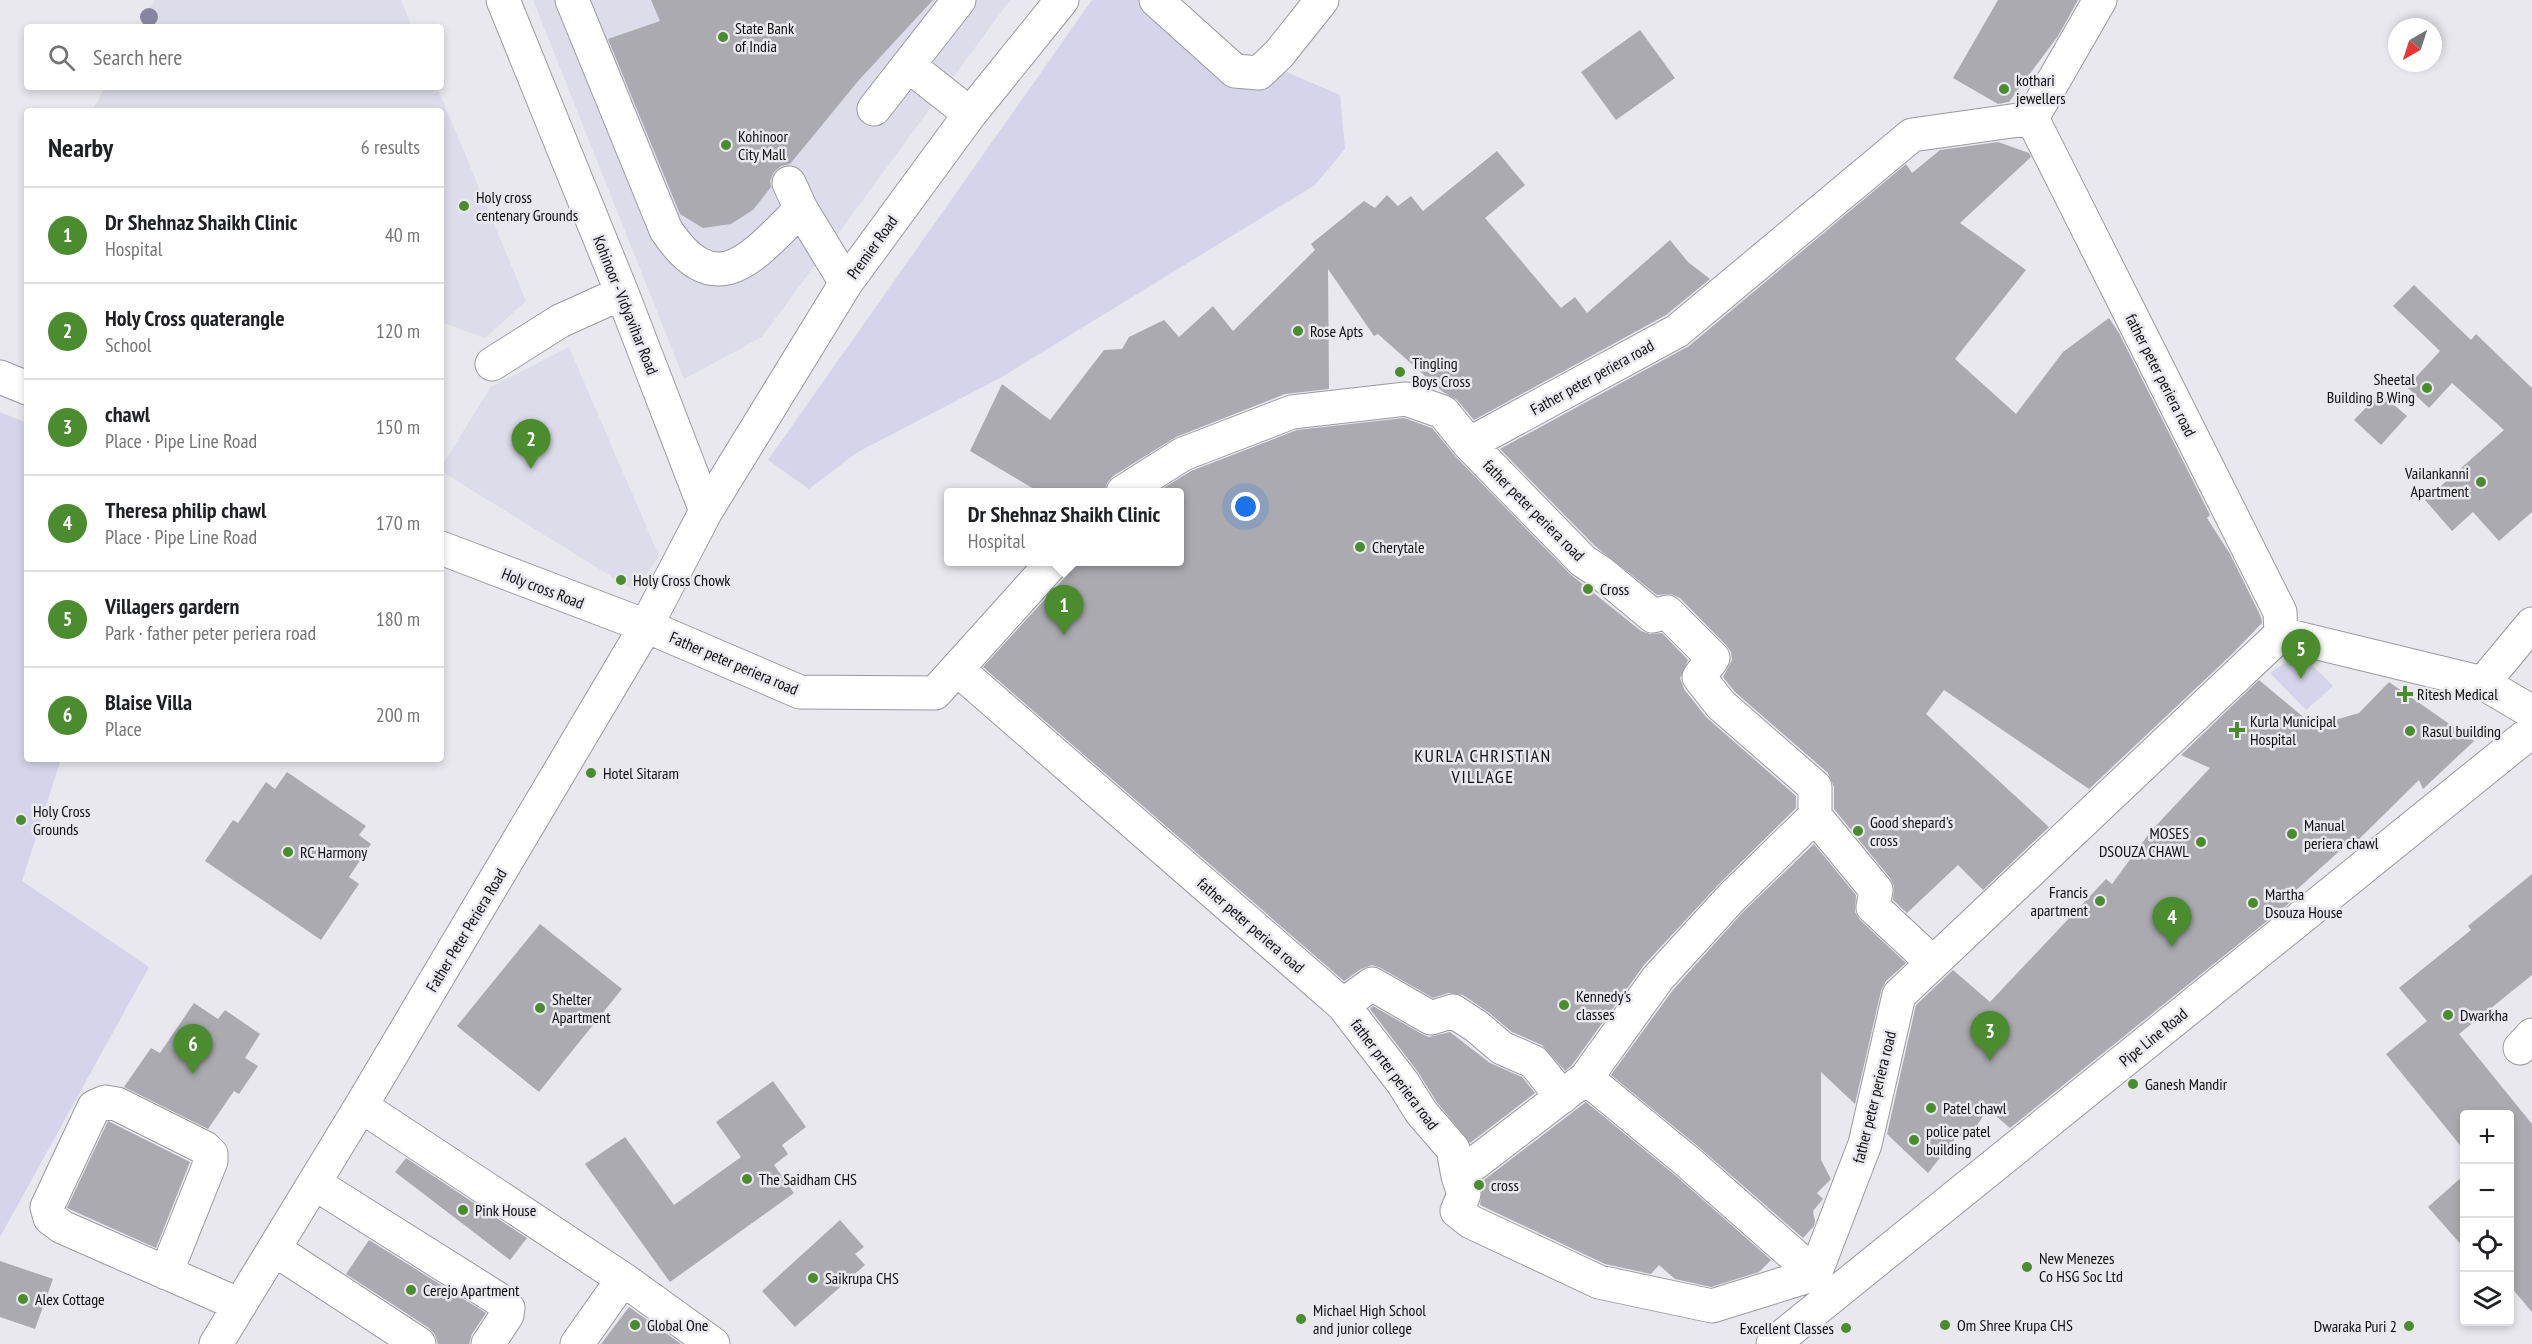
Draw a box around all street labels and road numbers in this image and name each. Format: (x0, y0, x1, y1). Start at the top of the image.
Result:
street label: Premier Road (842, 211, 902, 283)
street label: Kohinoor - Vidyavihar Road (589, 233, 663, 378)
street label: father peter periera road (2121, 310, 2201, 440)
street label: Father peter periera road (1527, 335, 1657, 419)
street label: father peter periera road (1479, 455, 1589, 565)
street label: Holy cross Road (499, 563, 587, 613)
street label: Father peter periera road (667, 627, 801, 699)
street label: Father Peter Periera Road (421, 865, 511, 995)
street label: father peter periera road (1193, 873, 1309, 977)
street label: Pipe Line Road (2115, 1003, 2191, 1071)
street label: father prter periera road (1347, 1015, 1443, 1133)
street label: father peter periera road (1848, 1029, 1900, 1165)

